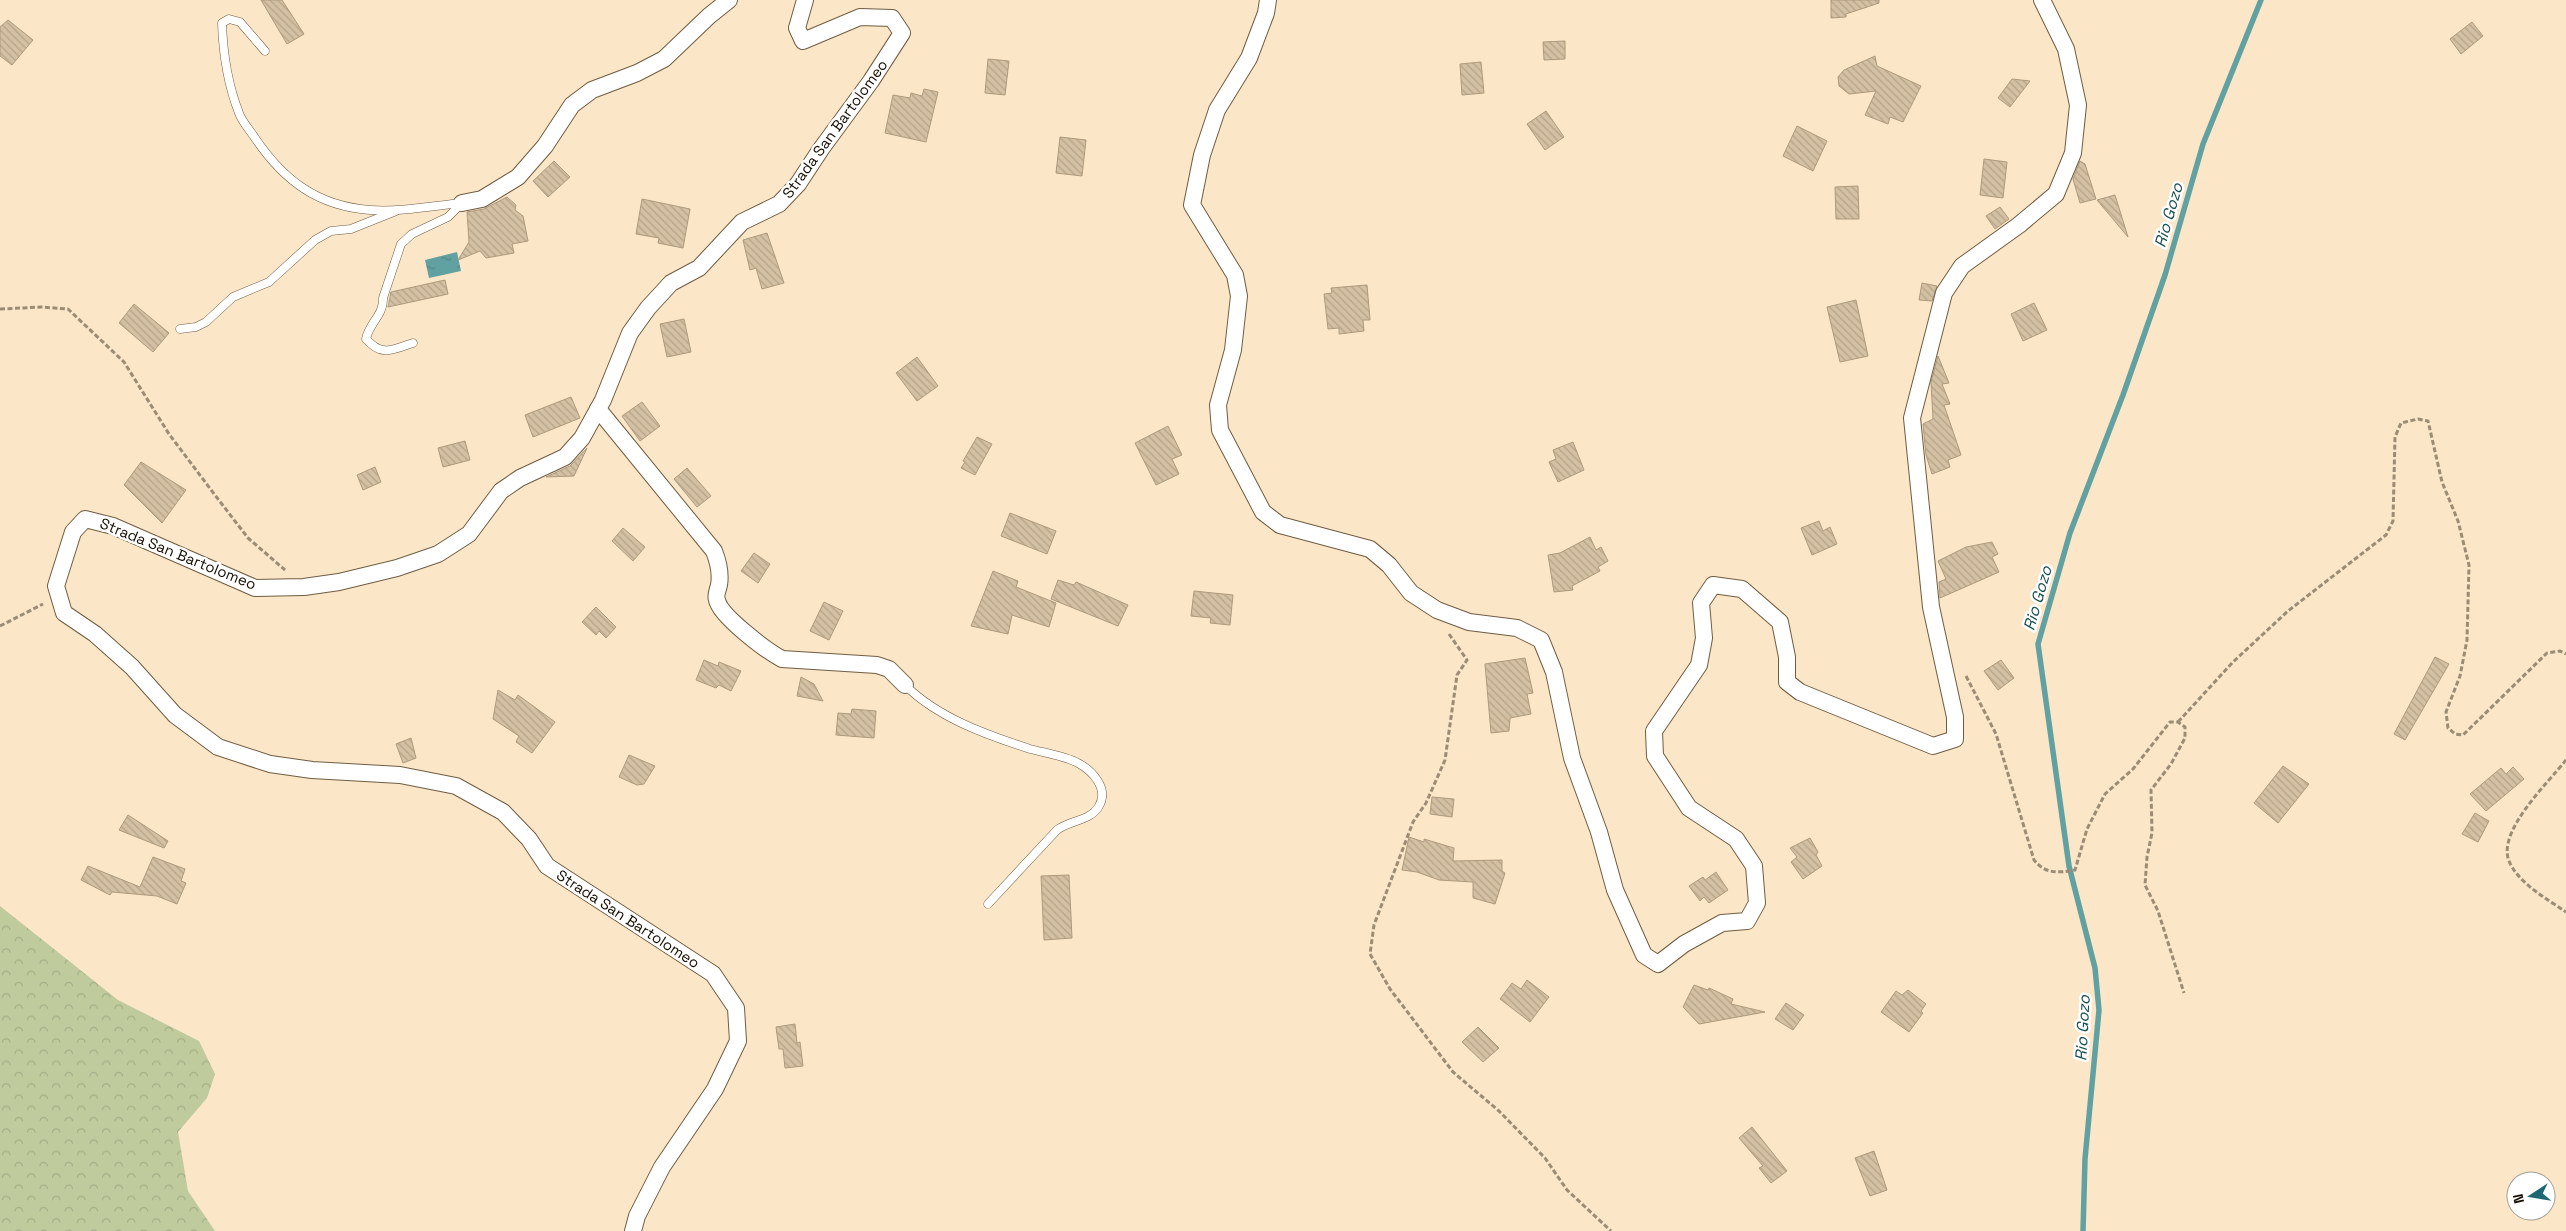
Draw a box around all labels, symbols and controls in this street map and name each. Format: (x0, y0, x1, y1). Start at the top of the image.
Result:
street label: Strada San Bartolomeo (778, 56, 891, 202)
water label: Rio Gozo (2149, 179, 2188, 250)
street label: Strada San Bartolomeo (97, 513, 259, 594)
water label: Rio Gozo (2018, 562, 2057, 633)
street label: Strada San Bartolomeo (553, 865, 703, 972)
water label: Rio Gozo (2070, 993, 2095, 1062)
north arrow (2506, 1171, 2556, 1221)
text: N (2509, 1192, 2528, 1205)

